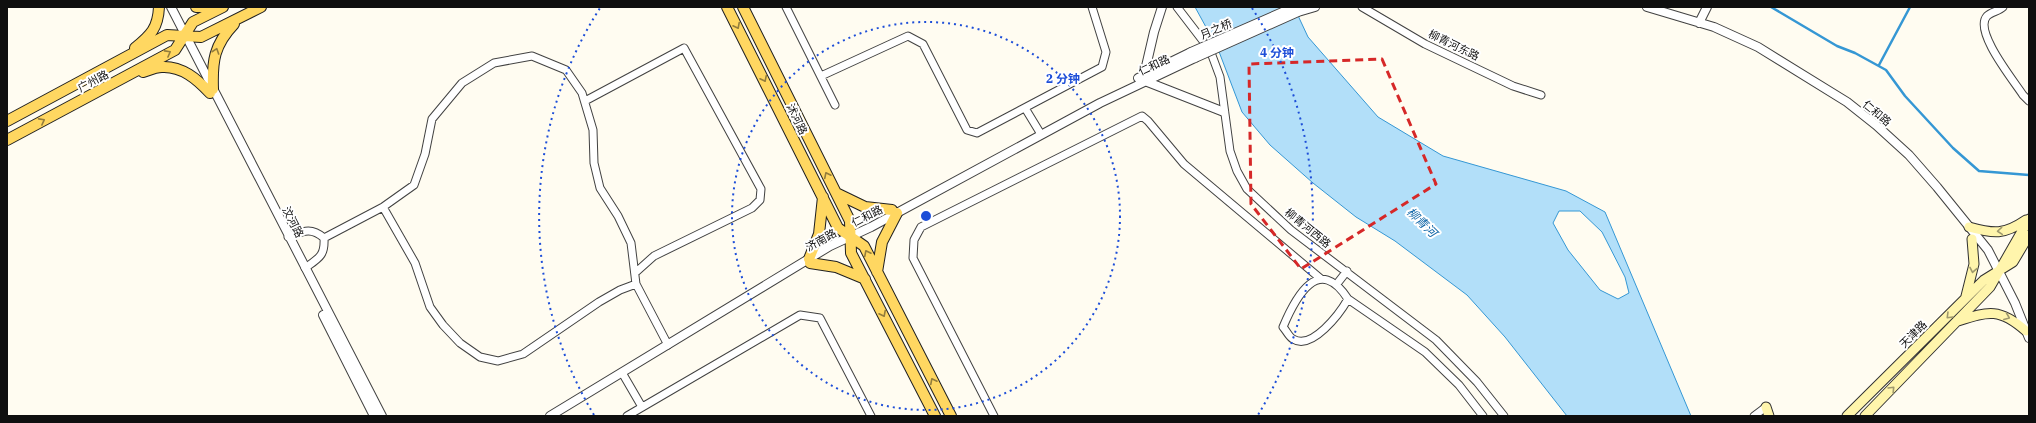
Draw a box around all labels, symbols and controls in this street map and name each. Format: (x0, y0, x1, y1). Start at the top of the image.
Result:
street label: 月之桥 (1198, 16, 1234, 42)
one-way arrow (732, 21, 740, 29)
street label: 柳青河东路 (1426, 27, 1482, 63)
text: 4 分钟 (1260, 45, 1294, 60)
one-way arrow (212, 48, 220, 55)
one-way arrow (164, 51, 171, 58)
street label: 仁和路 (1136, 52, 1172, 78)
street label: 广州路 (75, 67, 111, 95)
text: 2 分钟 (1046, 71, 1080, 86)
one-way arrow (759, 75, 767, 82)
street label: 仁和路 (1860, 97, 1894, 129)
street label: 沭河路 (783, 101, 811, 137)
one-way arrow (37, 119, 45, 126)
one-way arrow (824, 172, 832, 179)
street label: 仁和路 (849, 202, 885, 230)
street label: 汶河路 (279, 204, 307, 240)
water label: 柳青河 (1404, 204, 1442, 241)
street label: 柳青河西路 (1282, 205, 1334, 251)
centre of rings (919, 209, 933, 223)
street label: 济南路 (803, 226, 839, 254)
one-way arrow (1997, 227, 2004, 236)
one-way arrow (865, 250, 872, 258)
one-way arrow (1969, 267, 1978, 273)
one-way arrow (878, 310, 886, 317)
one-way arrow (1946, 311, 1954, 319)
one-way arrow (2003, 312, 2010, 320)
street label: 天津路 (1896, 317, 1930, 351)
one-way arrow (930, 378, 938, 386)
one-way arrow (1888, 386, 1895, 394)

